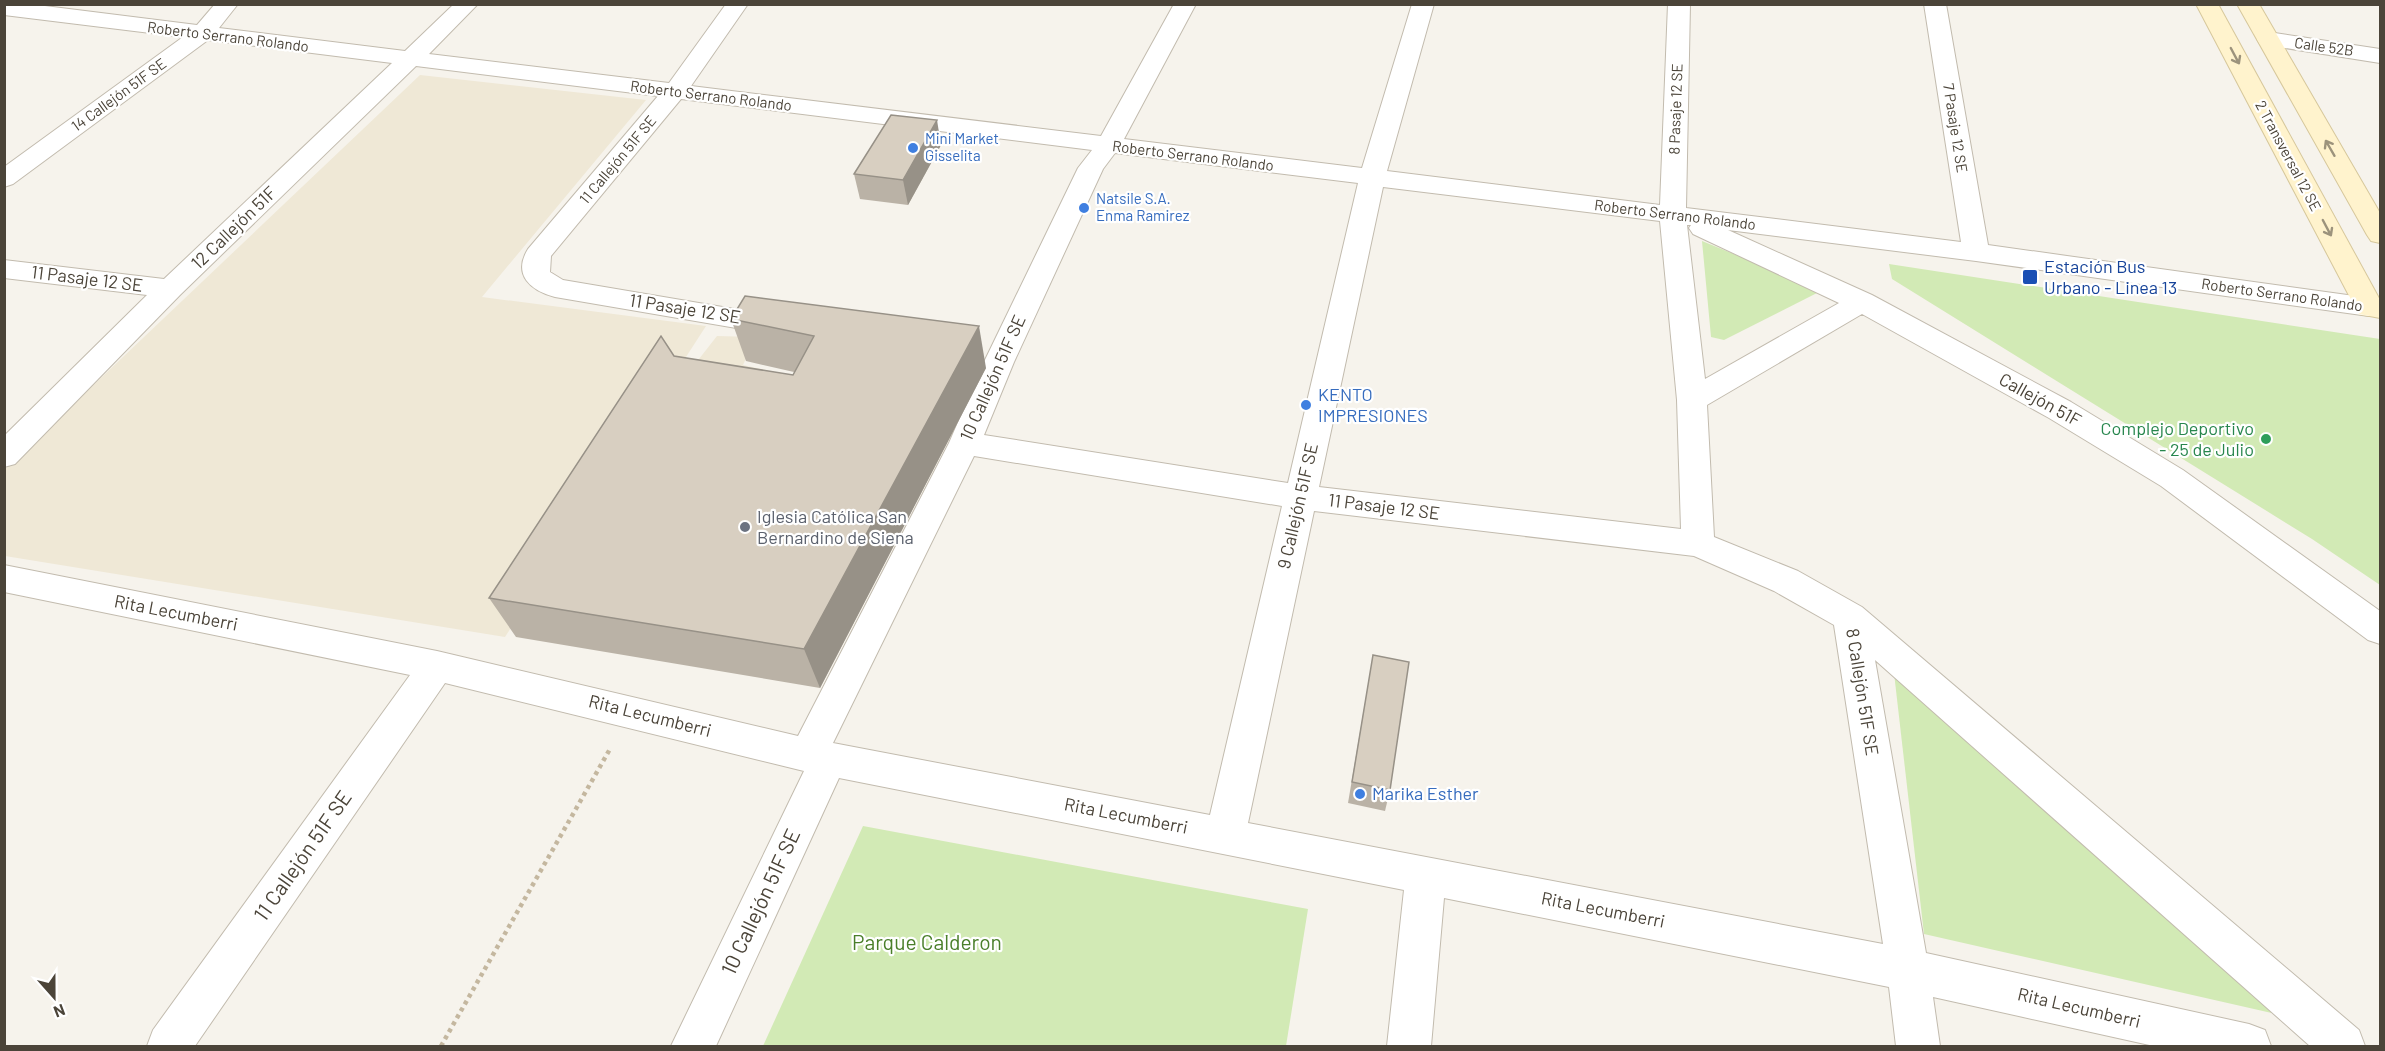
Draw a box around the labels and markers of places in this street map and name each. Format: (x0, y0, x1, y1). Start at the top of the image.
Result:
place label: Mini Market Gisselita (925, 129, 999, 164)
marker: Mini Market Gisselita (906, 141, 920, 155)
place label: Natsile S.A. Enma Ramirez (1096, 189, 1190, 224)
marker: Natsile S.A. Enma Ramirez (1077, 201, 1091, 215)
place label: Estación Bus Urbano - Linea 13 (2044, 255, 2177, 298)
marker: Estación Bus Urbano - Linea 13 (2021, 268, 2039, 286)
place label: KENTO IMPRESIONES (1318, 383, 1428, 426)
marker: KENTO IMPRESIONES (1299, 398, 1313, 412)
place label: Complejo Deportivo - 25 de Julio (2101, 417, 2254, 460)
marker: Complejo Deportivo - 25 de Julio (2259, 432, 2273, 446)
place label: Iglesia Católica San Bernardino de Siena (757, 505, 914, 548)
marker: Iglesia Católica San Bernardino de Siena (738, 520, 752, 534)
place label: Marika Esther (1372, 782, 1479, 804)
marker: Marika Esther (1353, 787, 1367, 801)

